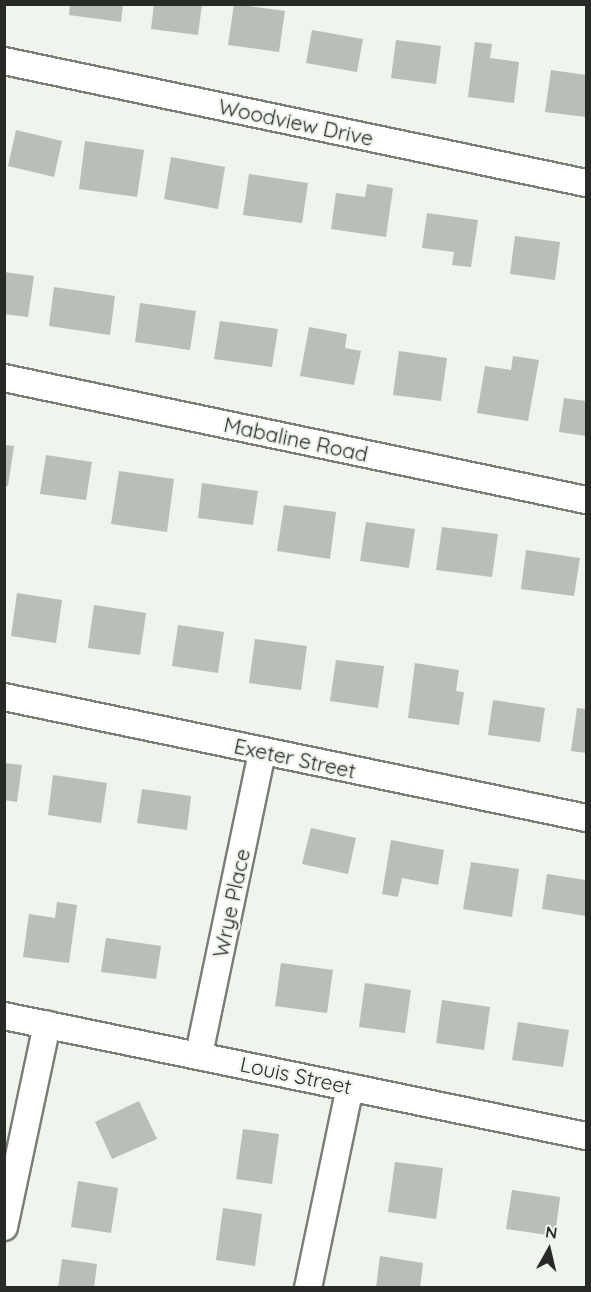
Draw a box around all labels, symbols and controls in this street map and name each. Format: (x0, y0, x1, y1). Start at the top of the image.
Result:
street label: Woodview Drive (216, 93, 376, 151)
street label: Mabaline Road (222, 411, 370, 467)
street label: Exeter Street (232, 733, 358, 783)
street label: Wrye Place (207, 846, 255, 960)
street label: Louis Street (238, 1051, 354, 1099)
north arrow (519, 1220, 579, 1280)
text: N (544, 1221, 559, 1243)

